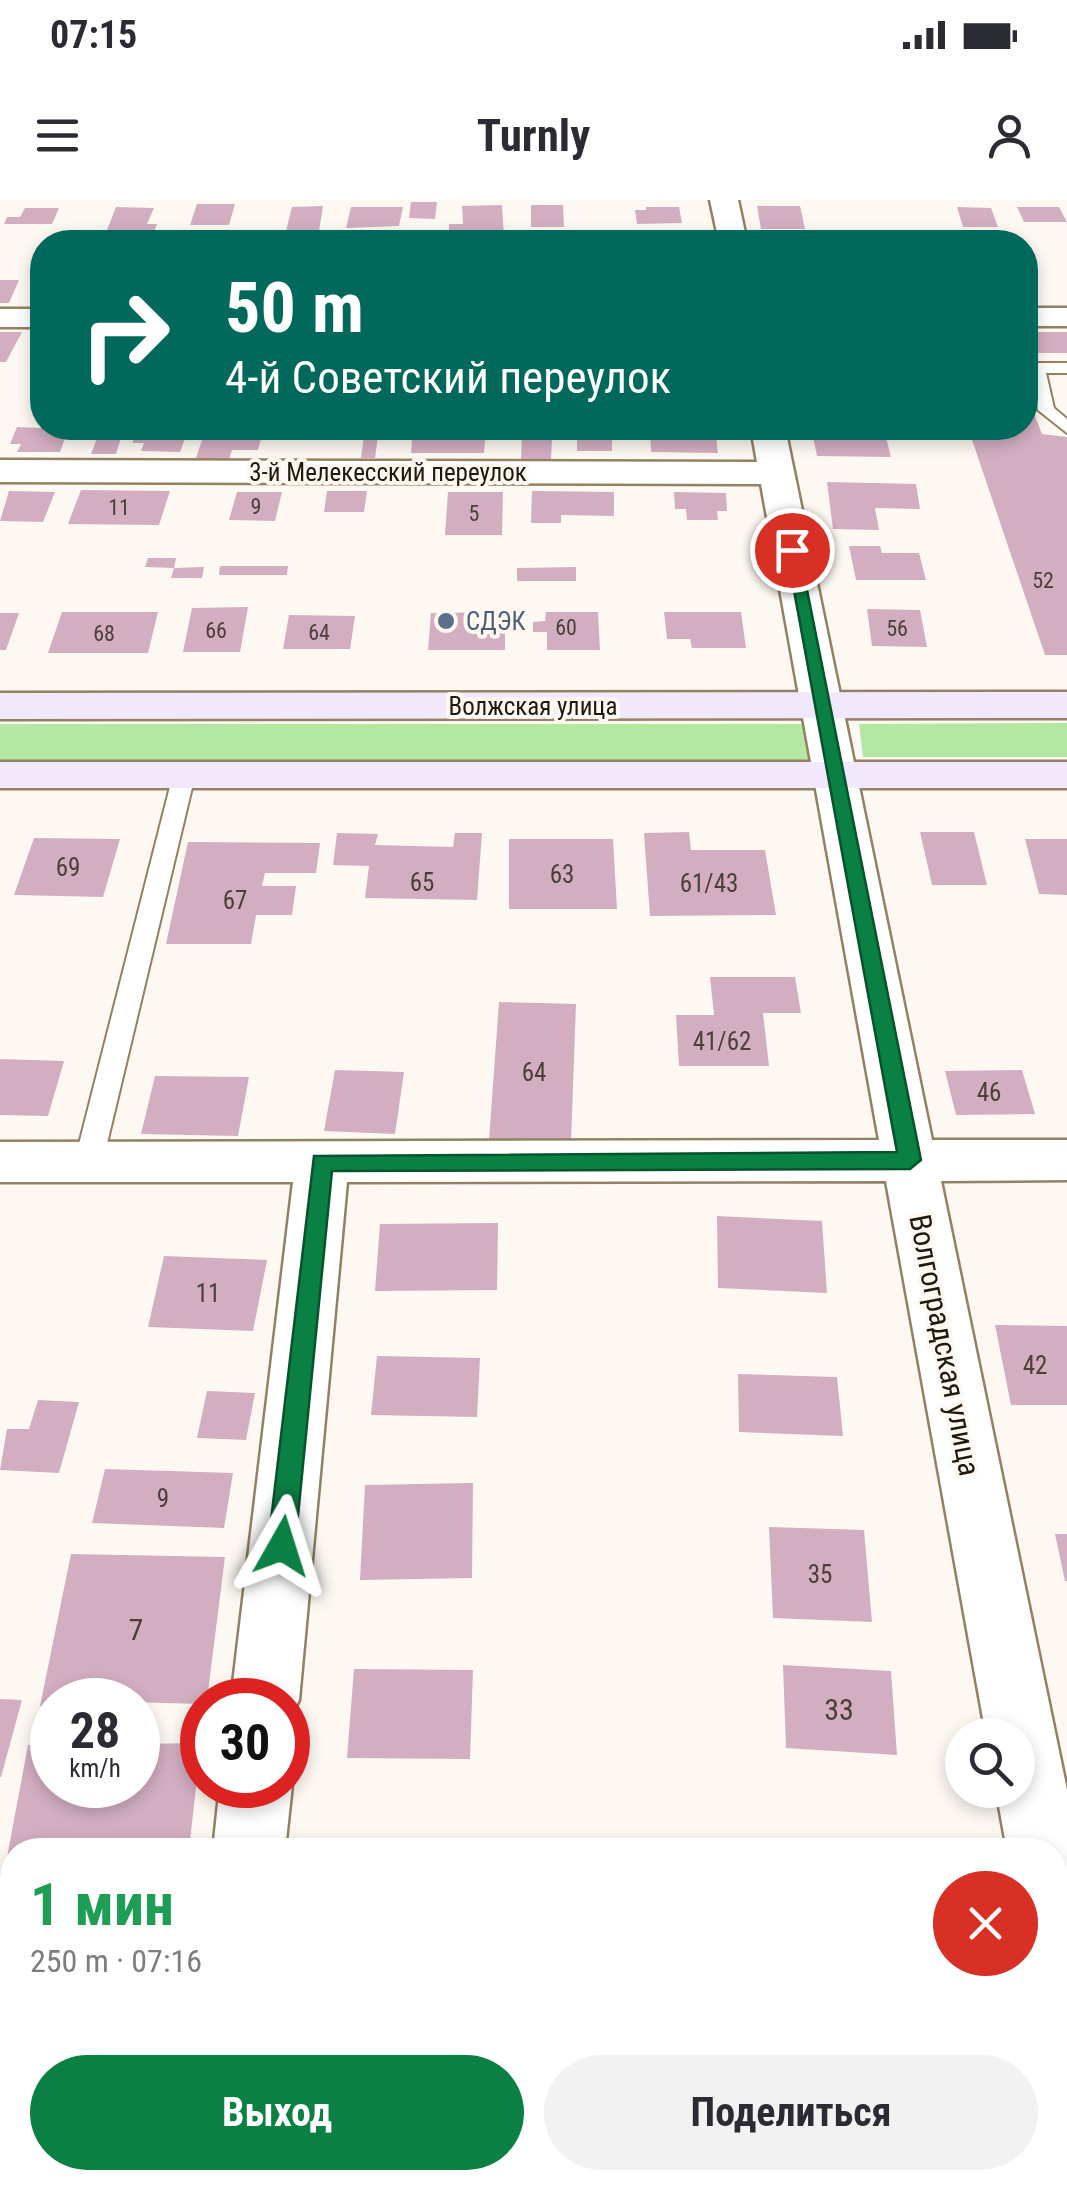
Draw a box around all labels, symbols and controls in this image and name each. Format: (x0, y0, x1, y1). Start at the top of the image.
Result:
text: 07:15 (50, 13, 137, 57)
icon: menu (30, 108, 85, 163)
icon: person (982, 108, 1037, 163)
text: Turnly (477, 109, 590, 162)
text: 50 m (225, 267, 364, 349)
icon: right (60, 270, 190, 400)
text: 4-й Советский переулок (225, 351, 671, 404)
street label: 3-й Мелекесский переулок (249, 458, 527, 487)
house number: 9 (251, 494, 261, 519)
house number: 11 (108, 495, 130, 520)
house number: 5 (469, 501, 479, 526)
pin (750, 508, 835, 593)
icon: arrive (765, 523, 820, 578)
house number: 52 (1032, 568, 1054, 593)
place label: СДЭК (466, 607, 525, 636)
marker: СДЭК (435, 610, 457, 632)
house number: 60 (555, 615, 577, 640)
house number: 56 (886, 616, 908, 641)
house number: 66 (205, 618, 227, 643)
house number: 64 (308, 620, 330, 645)
house number: 68 (93, 621, 115, 646)
street label: Волжская улица (449, 692, 617, 721)
house number: 69 (56, 853, 80, 882)
house number: 63 (550, 860, 574, 889)
house number: 65 (410, 868, 434, 897)
house number: 61/43 (680, 869, 738, 898)
house number: 67 (223, 886, 247, 915)
house number: 41/62 (693, 1027, 751, 1056)
house number: 64 (522, 1058, 546, 1087)
house number: 46 (977, 1078, 1001, 1107)
street label: Волгоградская улица (903, 1211, 987, 1479)
house number: 11 (196, 1279, 220, 1308)
house number: 42 (1023, 1351, 1047, 1380)
house number: 9 (157, 1484, 169, 1513)
position arrow (230, 1494, 334, 1598)
house number: 35 (808, 1560, 832, 1589)
house number: 7 (129, 1612, 143, 1647)
speed limit sign: 30 (180, 1678, 310, 1808)
house number: 33 (824, 1692, 854, 1727)
text: 28 (70, 1702, 120, 1760)
map controls (945, 1718, 1035, 1808)
button: search (945, 1718, 1035, 1808)
text: km/h (69, 1754, 121, 1783)
text: 1 мин (30, 1869, 174, 1940)
button: close (933, 1871, 1038, 1976)
text: 250 m · 07:16 (30, 1942, 202, 1980)
button: Выход (30, 2055, 524, 2170)
button: Поделиться (544, 2055, 1038, 2170)

